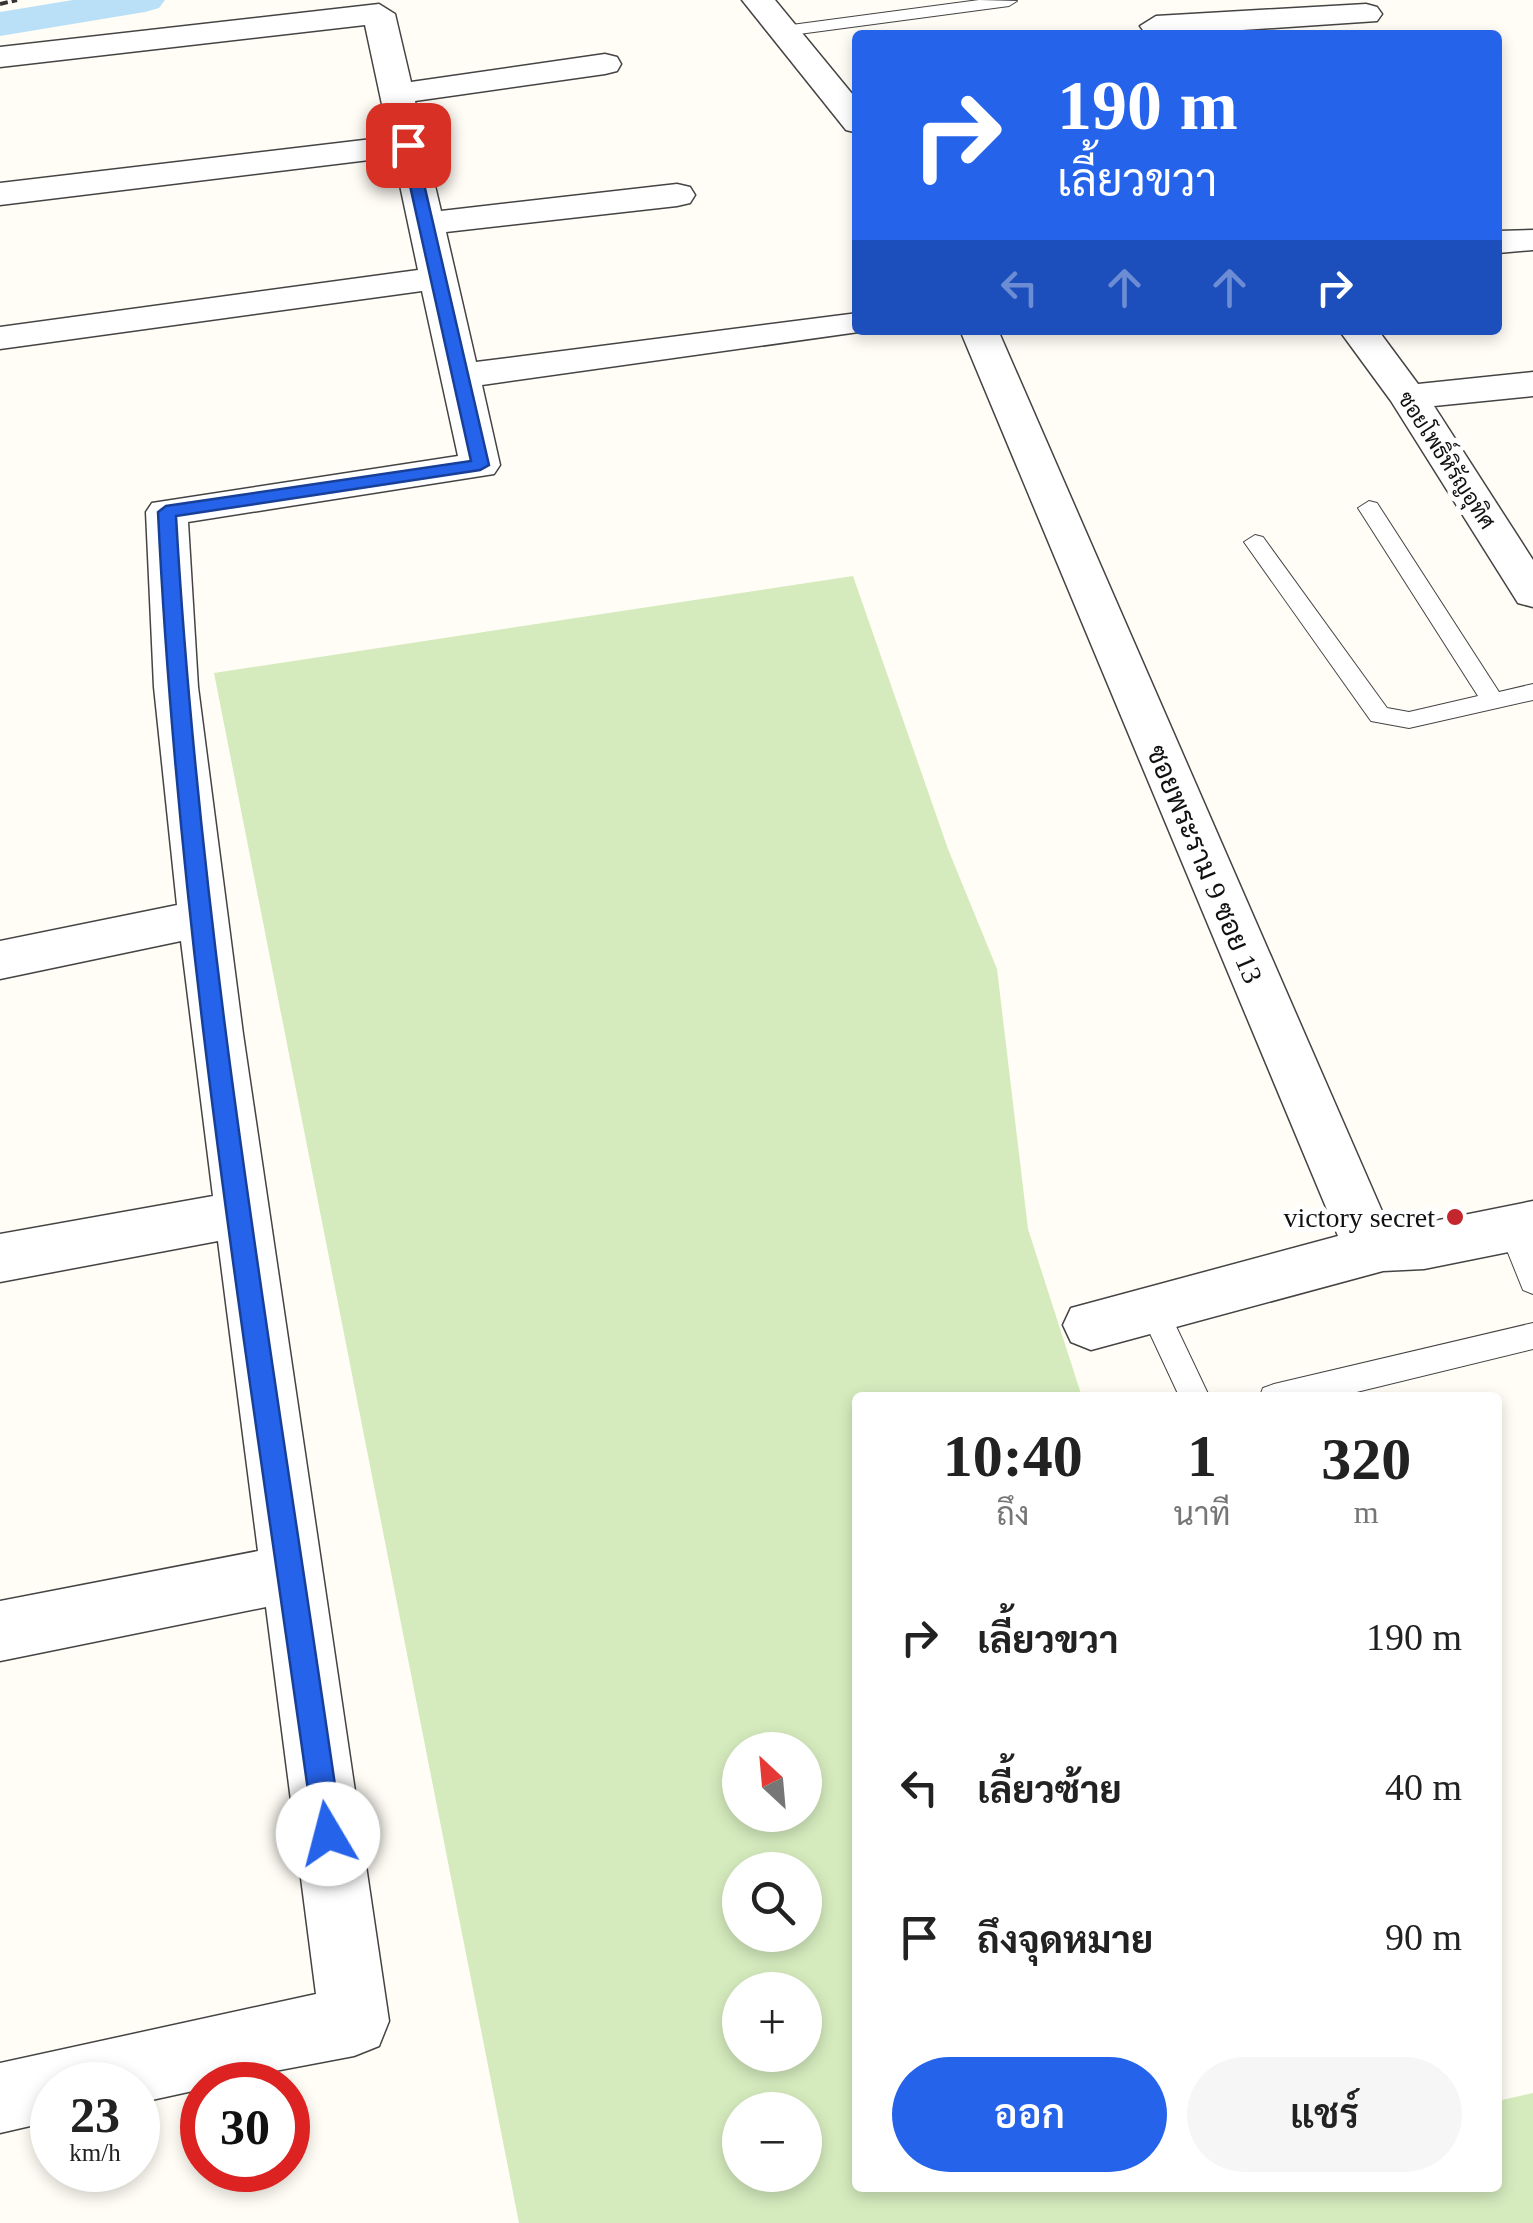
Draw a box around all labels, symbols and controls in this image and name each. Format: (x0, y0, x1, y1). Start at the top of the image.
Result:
text: 190 m (1057, 67, 1238, 144)
icon: right (892, 70, 1022, 200)
pin (366, 103, 451, 188)
icon: arrive (381, 118, 436, 173)
text: เลี้ยวขวา (1057, 156, 1217, 206)
icon: left (992, 260, 1047, 315)
icon: ahead (1097, 260, 1152, 315)
icon: ahead (1202, 260, 1257, 315)
icon: right (1307, 260, 1362, 315)
street label: ซอยโพธิ์หิรัญอุทิศ (1390, 383, 1506, 535)
street label: ซอยพระราม 9 ซอย 13 (1140, 741, 1269, 988)
place label: victory secret (1283, 1202, 1435, 1233)
marker: victory secret (1444, 1206, 1466, 1228)
text: 10:40 (943, 1423, 1083, 1489)
text: 1 (1187, 1423, 1217, 1489)
text: 320 (1321, 1426, 1411, 1492)
text: m (1354, 1494, 1379, 1530)
text: ถึง (996, 1496, 1029, 1532)
text: นาที (1174, 1496, 1230, 1532)
icon: right (892, 1610, 947, 1665)
text: 190 m (1366, 1616, 1462, 1658)
text: เลี้ยวขวา (977, 1619, 1119, 1661)
north arrow (722, 1732, 822, 1832)
map controls (722, 1732, 822, 2192)
icon: left (892, 1760, 947, 1815)
text: 40 m (1385, 1766, 1462, 1808)
text: เลี้ยวซ้าย (977, 1769, 1122, 1811)
position arrow (276, 1782, 380, 1886)
button: search (722, 1852, 822, 1952)
icon: arrive (892, 1910, 947, 1965)
text: 90 m (1385, 1916, 1462, 1958)
text: ถึงจุดหมาย (977, 1919, 1153, 1961)
button: + (722, 1972, 822, 2072)
button: ออก (892, 2057, 1167, 2172)
button: แชร์ (1187, 2057, 1462, 2172)
speed limit sign: 30 (180, 2062, 310, 2192)
text: 23 (70, 2087, 120, 2143)
button: − (722, 2092, 822, 2192)
text: km/h (69, 2139, 121, 2166)

